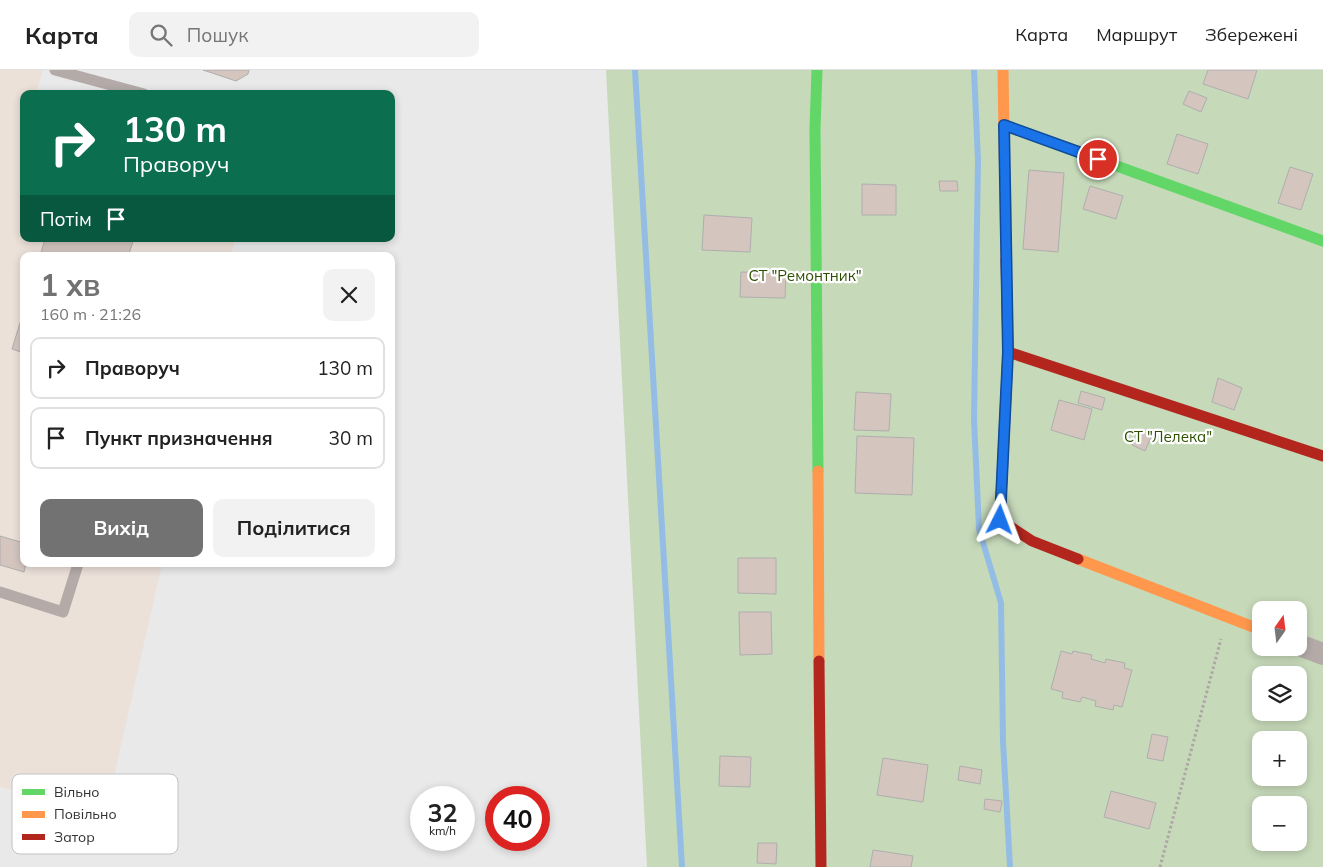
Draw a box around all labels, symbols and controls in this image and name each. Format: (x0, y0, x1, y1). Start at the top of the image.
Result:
search box (129, 12, 479, 57)
text: Карта (25, 20, 99, 50)
icon: search (147, 21, 175, 49)
text: Пошук (187, 23, 248, 47)
text: Карта (1015, 23, 1068, 46)
text: Маршрут (1096, 23, 1177, 46)
text: Збережені (1205, 23, 1298, 46)
text: 130 m (123, 107, 227, 151)
icon: right (40, 110, 105, 175)
pin (1077, 138, 1119, 180)
icon: arrive (1084, 145, 1112, 173)
text: Праворуч (123, 150, 229, 178)
icon: arrive (102, 205, 130, 233)
text: Потім (40, 207, 92, 231)
text: 1 хв (40, 266, 100, 304)
park label: СТ "Ремонтник" (748, 266, 862, 285)
button: close (323, 269, 375, 321)
text: 160 m · 21:26 (40, 304, 141, 324)
icon: right (42, 354, 70, 382)
text: Праворуч (85, 356, 180, 380)
text: 130 m (317, 356, 373, 380)
icon: arrive (42, 424, 70, 452)
text: Пункт призначення (85, 426, 273, 450)
text: 30 m (329, 426, 373, 450)
park label: СТ "Лелека" (1124, 427, 1212, 446)
position arrow (973, 493, 1025, 545)
button: Вихід (40, 499, 203, 557)
button: Поділитися (213, 499, 375, 557)
north arrow (1252, 601, 1308, 656)
map controls (1252, 601, 1307, 851)
button: layers (1252, 666, 1307, 721)
button: + (1252, 731, 1307, 786)
legend (12, 774, 178, 854)
text: Вільно (54, 783, 99, 801)
speed limit sign: 40 (485, 786, 550, 851)
button: − (1252, 796, 1307, 851)
text: 32 (427, 797, 458, 828)
text: Повільно (54, 805, 117, 823)
text: km/h (429, 823, 456, 838)
text: Затор (54, 828, 95, 846)

